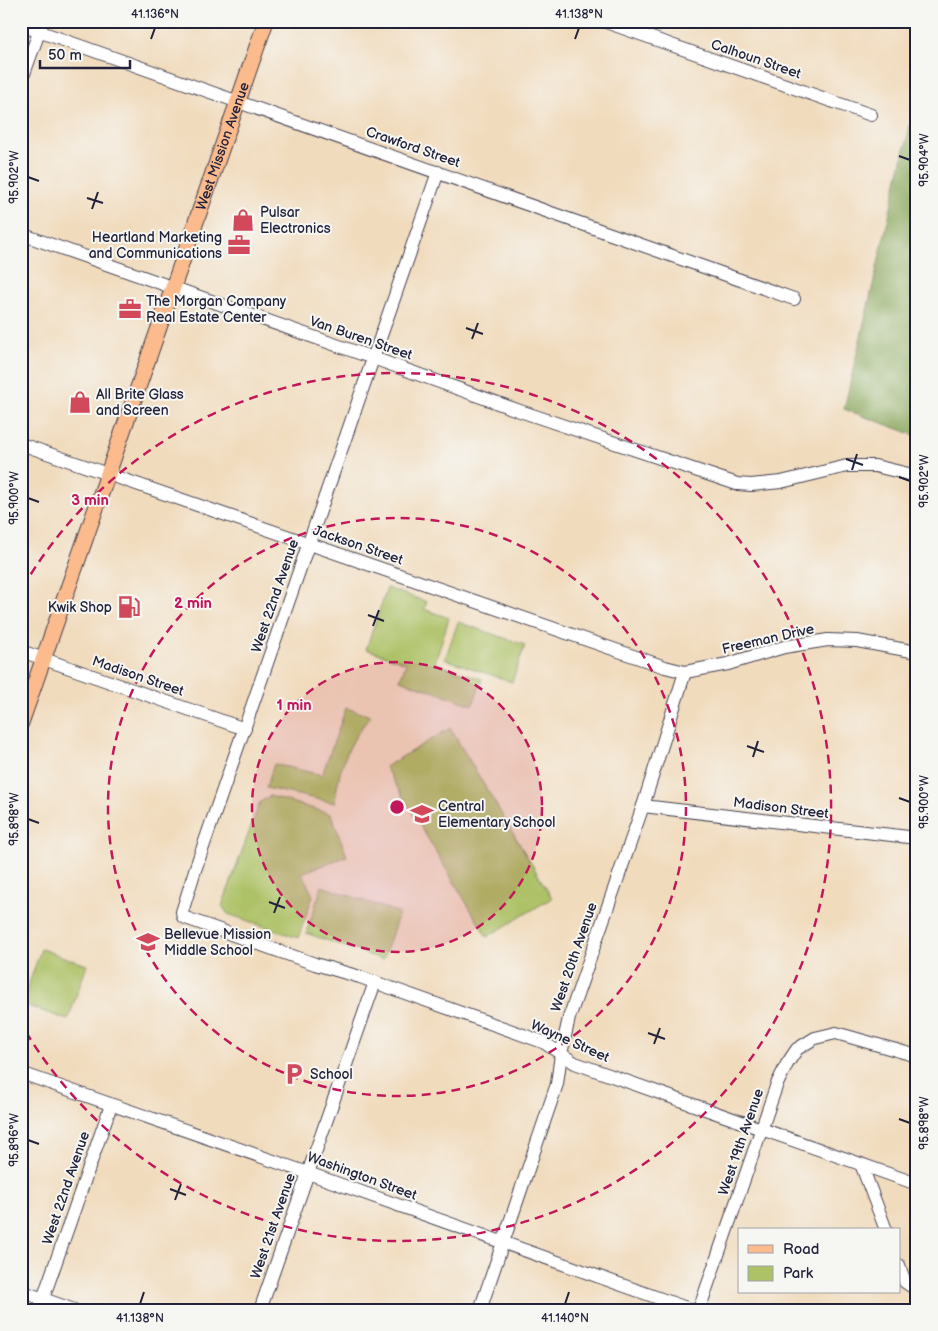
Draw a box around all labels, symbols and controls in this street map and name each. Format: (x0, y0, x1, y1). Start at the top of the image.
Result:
text: 41.136°N (131, 7, 179, 22)
text: 41.138°N (555, 7, 603, 22)
street label: Calhoun Street (709, 36, 804, 83)
scale bar (40, 38, 130, 70)
text: 50 m (48, 46, 82, 65)
street label: West Mission Avenue (192, 80, 253, 212)
street label: Crawford Street (364, 123, 463, 171)
text: 95.904°W (917, 133, 932, 187)
text: 95.902°W (7, 150, 22, 204)
place label: Pulsar Electronics (260, 204, 331, 237)
shop icon: Pulsar Electronics (230, 207, 256, 233)
place label: Heartland Marketing and Communications (89, 229, 222, 262)
office icon: Heartland Marketing and Communications (226, 232, 252, 258)
place label: The Morgan Company Real Estate Center (146, 293, 287, 326)
office icon: The Morgan Company Real Estate Center (117, 296, 143, 322)
street label: Van Buren Street (307, 312, 415, 364)
place label: All Brite Glass and Screen (96, 386, 184, 419)
shop icon: All Brite Glass and Screen (67, 389, 93, 415)
text: 95.902°W (917, 454, 932, 508)
text: 95.900°W (7, 471, 22, 525)
text: 3 min (71, 491, 109, 510)
street label: Jackson Street (311, 522, 406, 569)
street label: West 22nd Avenue (248, 537, 302, 655)
fuel station icon: Kwik Shop (116, 594, 142, 620)
text: 2 min (174, 594, 212, 613)
place label: Kwik Shop (48, 599, 112, 616)
street label: Freeman Drive (720, 620, 816, 658)
street label: Madison Street (90, 652, 187, 700)
text: 1 min (276, 696, 312, 715)
text: 95.900°W (917, 775, 932, 829)
text: 95.898°W (7, 792, 22, 846)
street label: Madison Street (732, 794, 830, 822)
centre of rings (388, 798, 406, 816)
place label: Central Elementary School (438, 798, 556, 831)
school or university icon: Central Elementary School (409, 801, 435, 827)
street label: West 20th Avenue (547, 900, 601, 1014)
place label: Bellevue Mission Middle School (164, 926, 271, 959)
school or university icon: Bellevue Mission Middle School (135, 929, 161, 955)
street label: Wayne Street (528, 1016, 613, 1066)
parking icon: School (281, 1061, 307, 1087)
place label: School (310, 1066, 353, 1083)
street label: West 19th Avenue (715, 1086, 767, 1198)
text: 95.898°W (917, 1096, 932, 1150)
text: 95.896°W (7, 1113, 22, 1167)
street label: West 22nd Avenue (39, 1129, 93, 1247)
street label: Washington Street (305, 1148, 420, 1204)
street label: West 21st Avenue (247, 1171, 299, 1281)
legend (738, 1228, 900, 1294)
text: Road (783, 1240, 819, 1259)
text: Park (783, 1264, 814, 1283)
text: 41.138°N (116, 1311, 164, 1326)
text: 41.140°N (541, 1311, 589, 1326)

